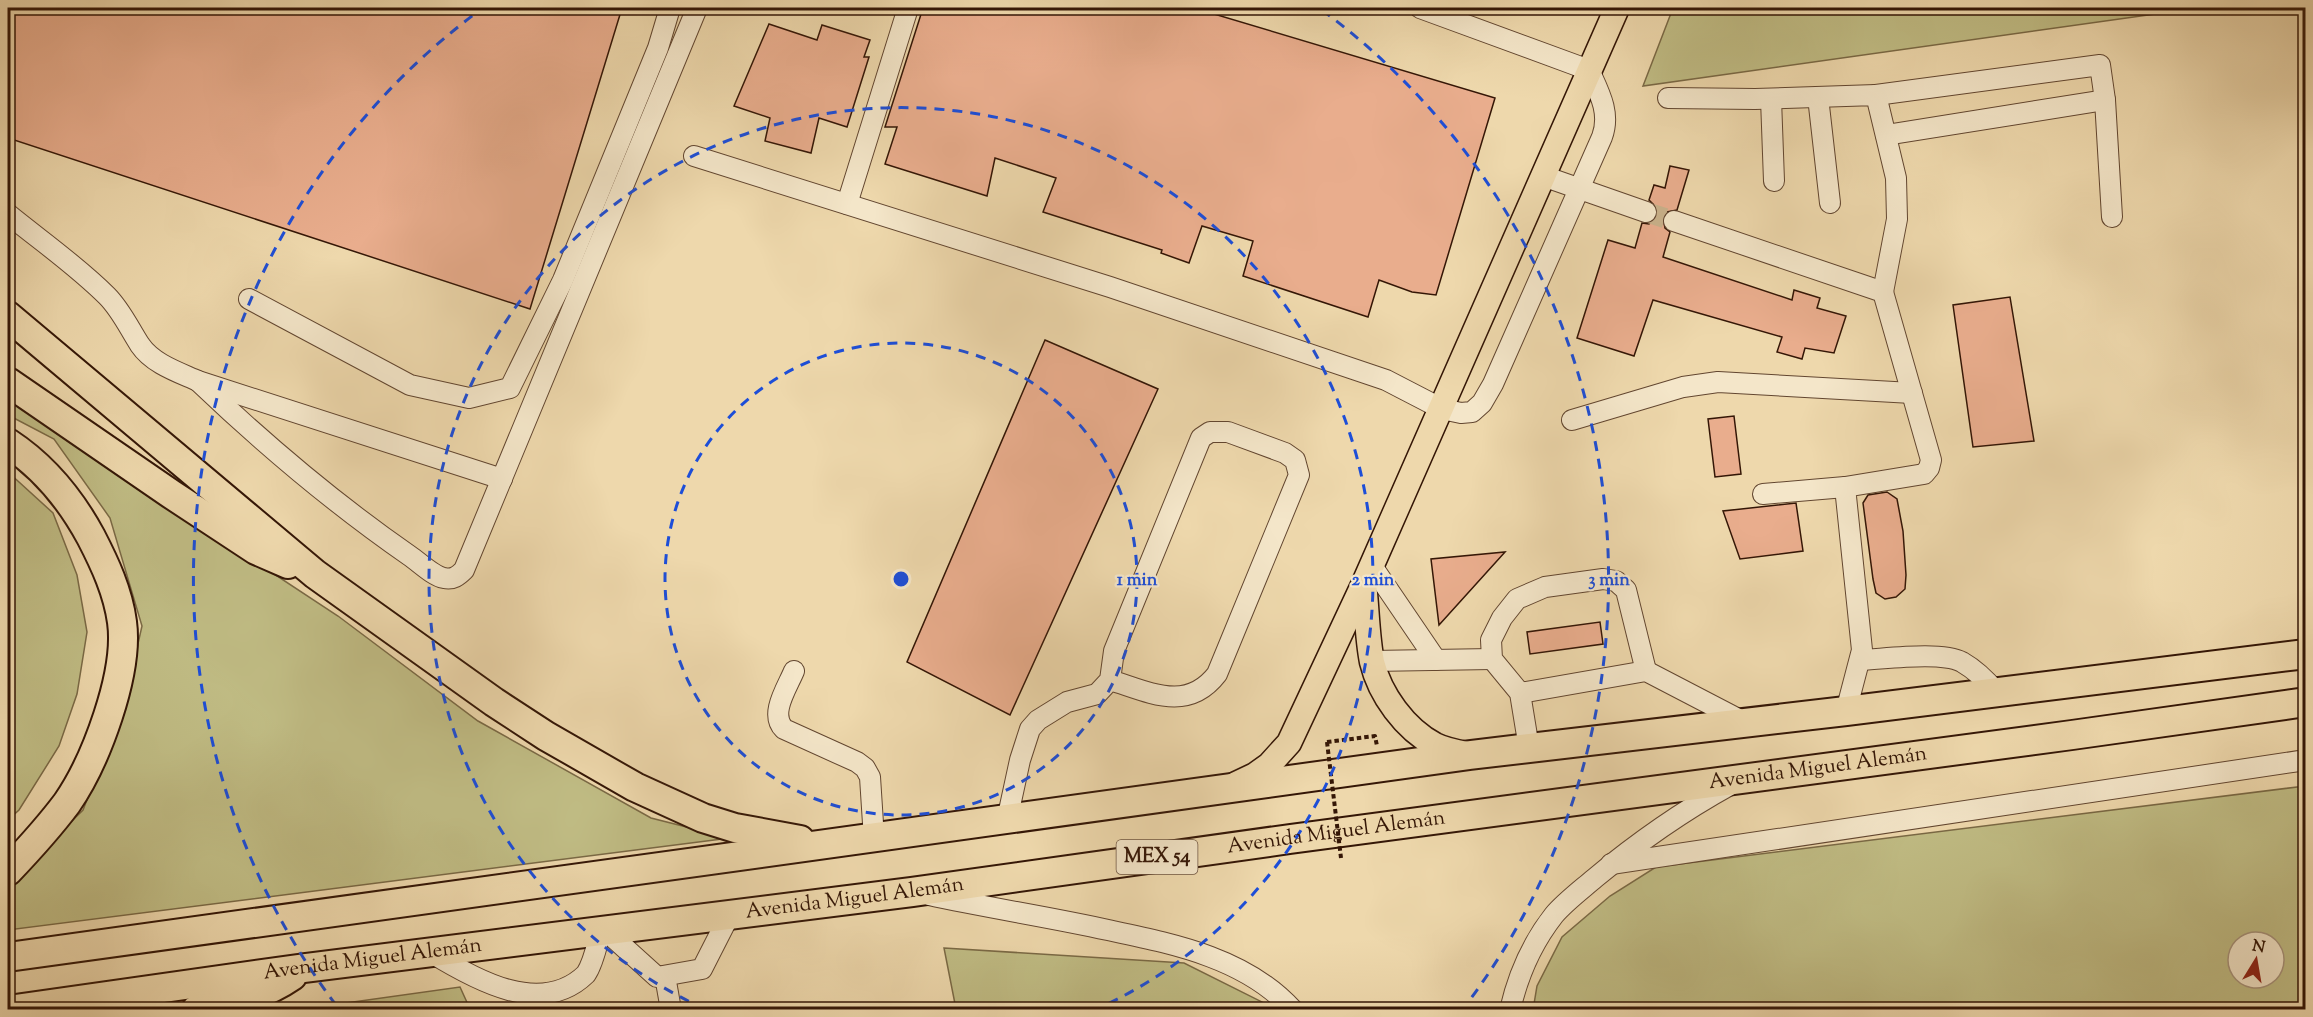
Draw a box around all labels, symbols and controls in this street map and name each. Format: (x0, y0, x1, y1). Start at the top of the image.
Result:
text: 1 min (1117, 568, 1158, 594)
text: 2 min (1352, 568, 1395, 594)
text: 3 min (1588, 568, 1630, 594)
centre of rings (891, 569, 911, 589)
street label: Avenida Miguel Alemán (1707, 739, 1929, 798)
street label: Avenida Miguel Alemán (1225, 803, 1447, 863)
road number: MEX 54 (1116, 840, 1198, 874)
street label: Avenida Miguel Alemán (744, 870, 966, 928)
north arrow (2226, 930, 2286, 990)
street label: Avenida Miguel Alemán (261, 931, 484, 989)
text: N (2250, 935, 2267, 960)

